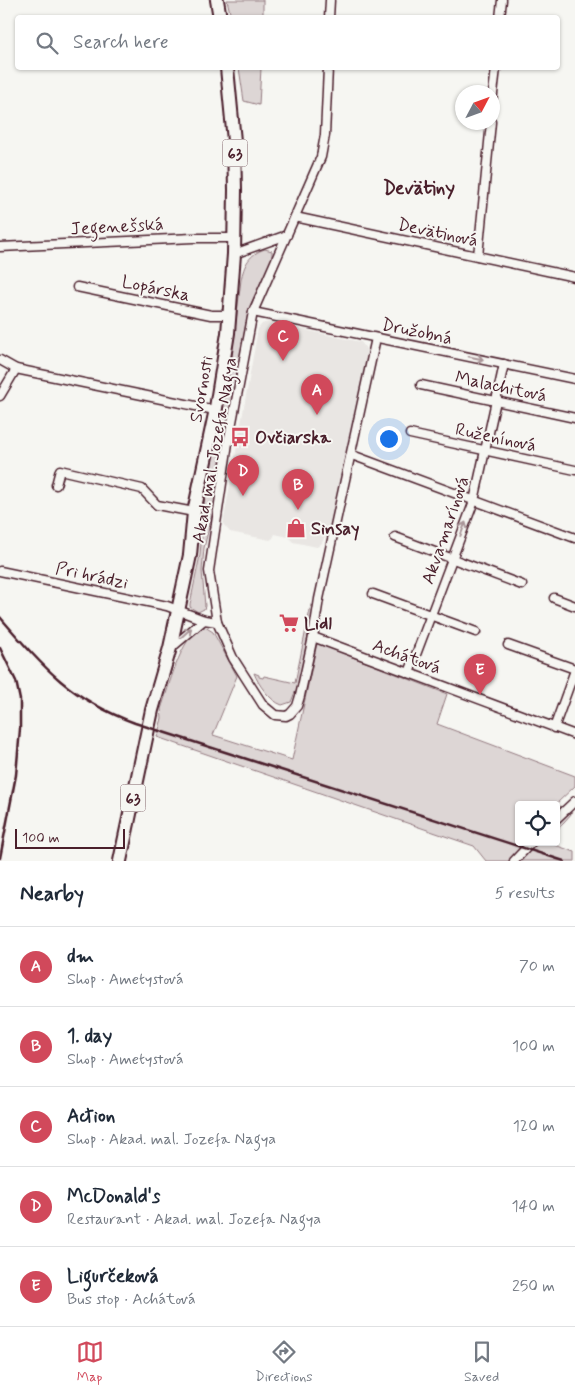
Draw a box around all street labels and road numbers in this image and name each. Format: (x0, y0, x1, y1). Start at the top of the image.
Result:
road number: 63 (222, 140, 248, 167)
street label: Jegenešská (70, 213, 164, 243)
street label: Devätinová (395, 213, 480, 253)
street label: Lopárska (120, 270, 192, 308)
street label: Družobná (379, 313, 454, 351)
street label: Svornosti (184, 354, 220, 424)
street label: Akad. mal. Jozefa Nagya (187, 355, 245, 545)
street label: Malachitová (453, 366, 549, 408)
street label: Ruženínová (453, 418, 538, 458)
street label: Akvamarínová (416, 473, 476, 588)
street label: Pri hrádzi (53, 557, 130, 595)
street label: Achátová (369, 633, 444, 680)
road number: 63 (120, 784, 146, 811)

